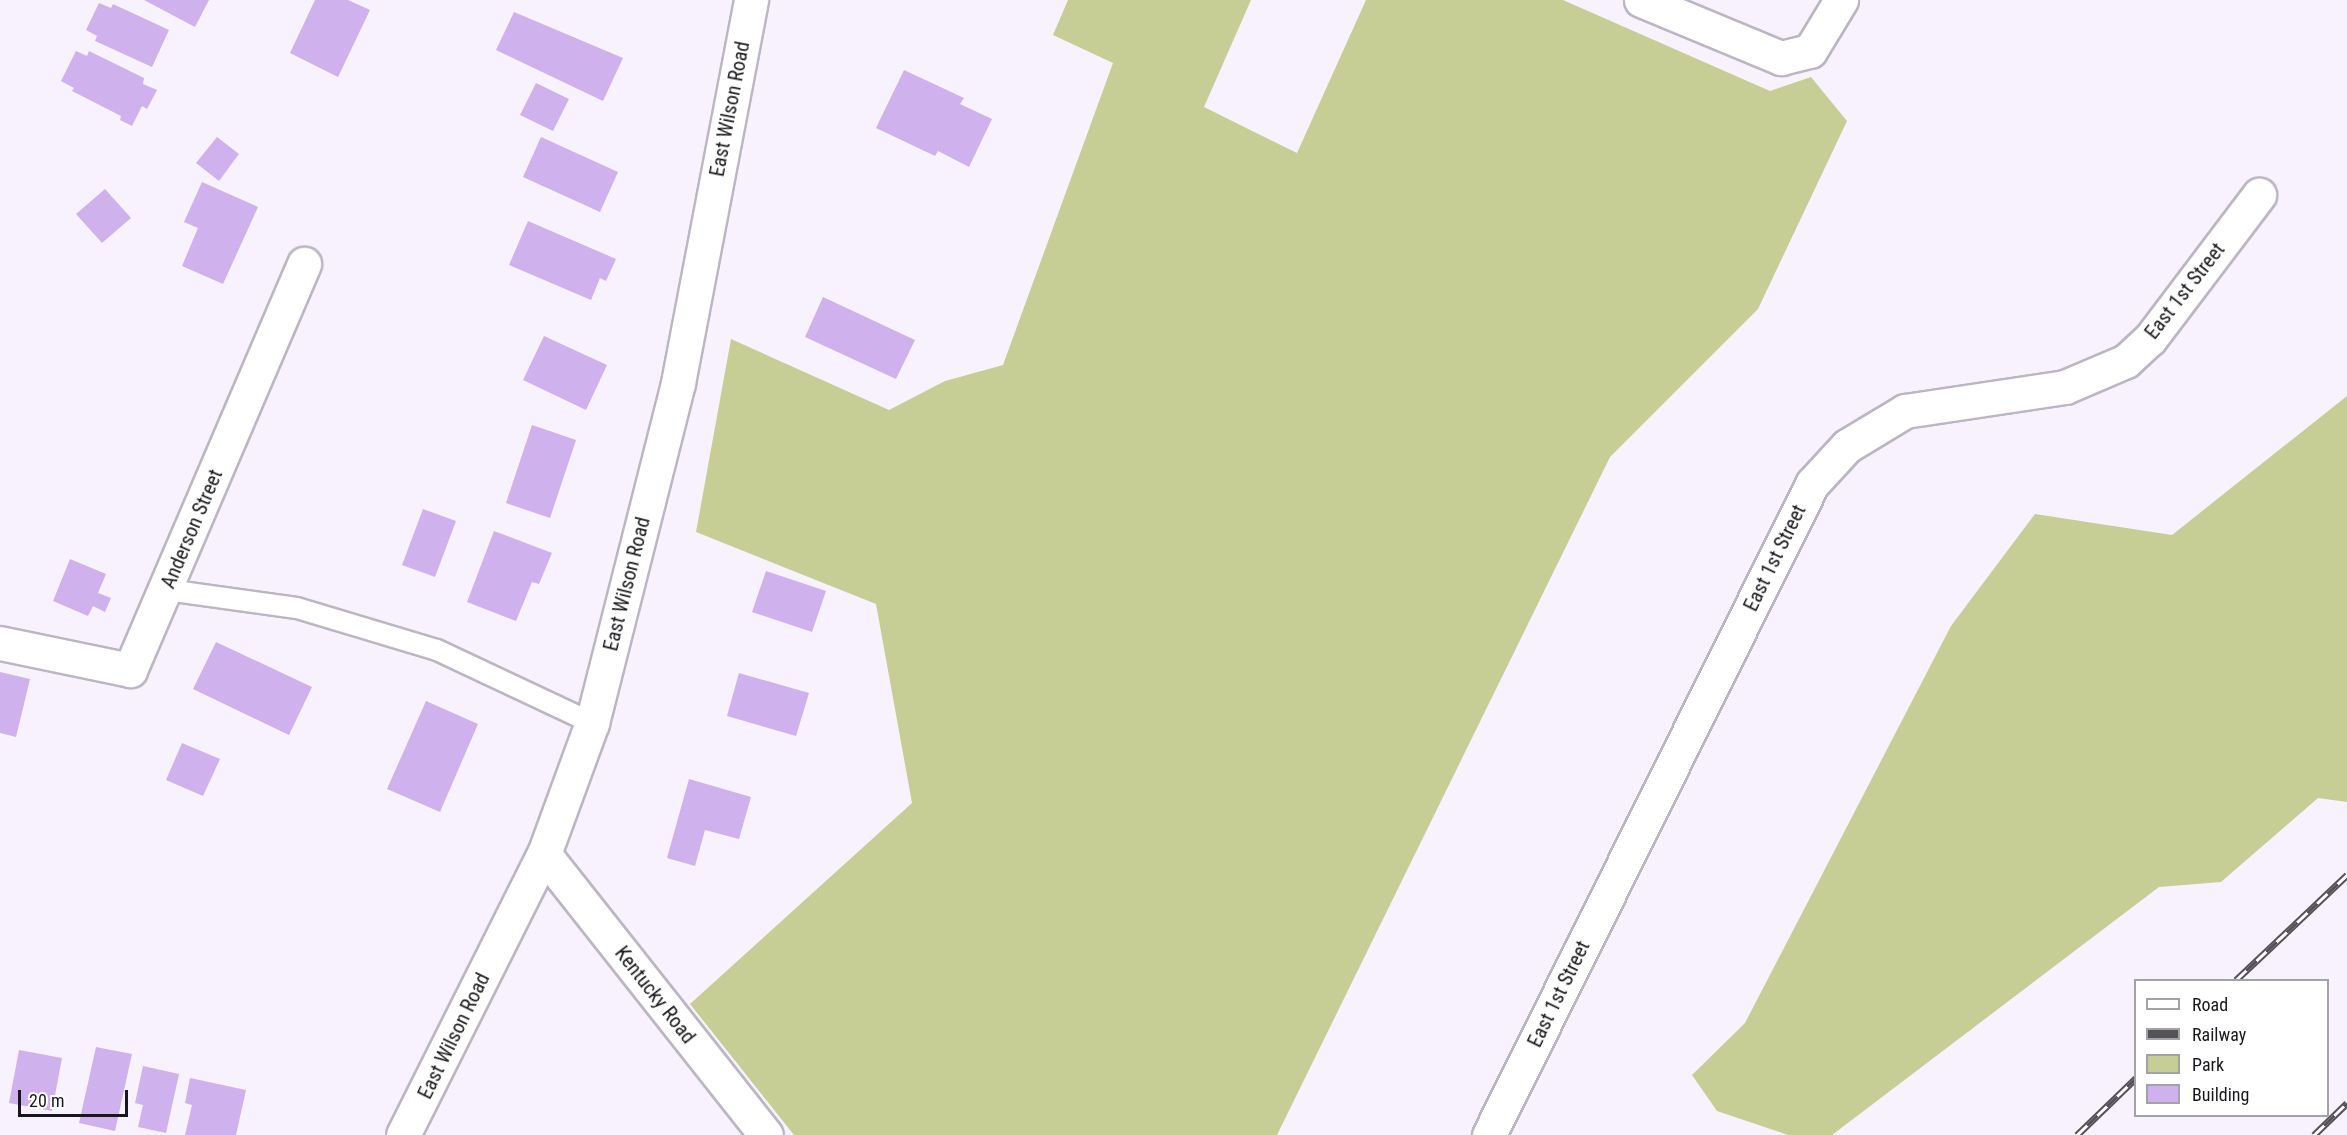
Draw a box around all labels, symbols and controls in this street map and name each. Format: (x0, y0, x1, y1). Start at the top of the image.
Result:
street label: East Wilson Road (705, 39, 755, 179)
street label: East 1st Street (2140, 238, 2230, 344)
street label: Anderson Street (156, 466, 228, 592)
street label: East 1st Street (1739, 501, 1811, 615)
street label: East Wilson Road (599, 515, 655, 653)
street label: East 1st Street (1523, 937, 1595, 1051)
street label: Kentucky Road (610, 942, 700, 1048)
street label: East Wilson Road (413, 969, 495, 1103)
legend (2134, 979, 2329, 1117)
text: Road (2192, 994, 2228, 1015)
text: Railway (2192, 1024, 2246, 1045)
text: Park (2192, 1054, 2224, 1075)
scale bar (21, 1078, 130, 1116)
text: Building (2192, 1084, 2249, 1105)
text: 20 m (29, 1090, 64, 1111)

